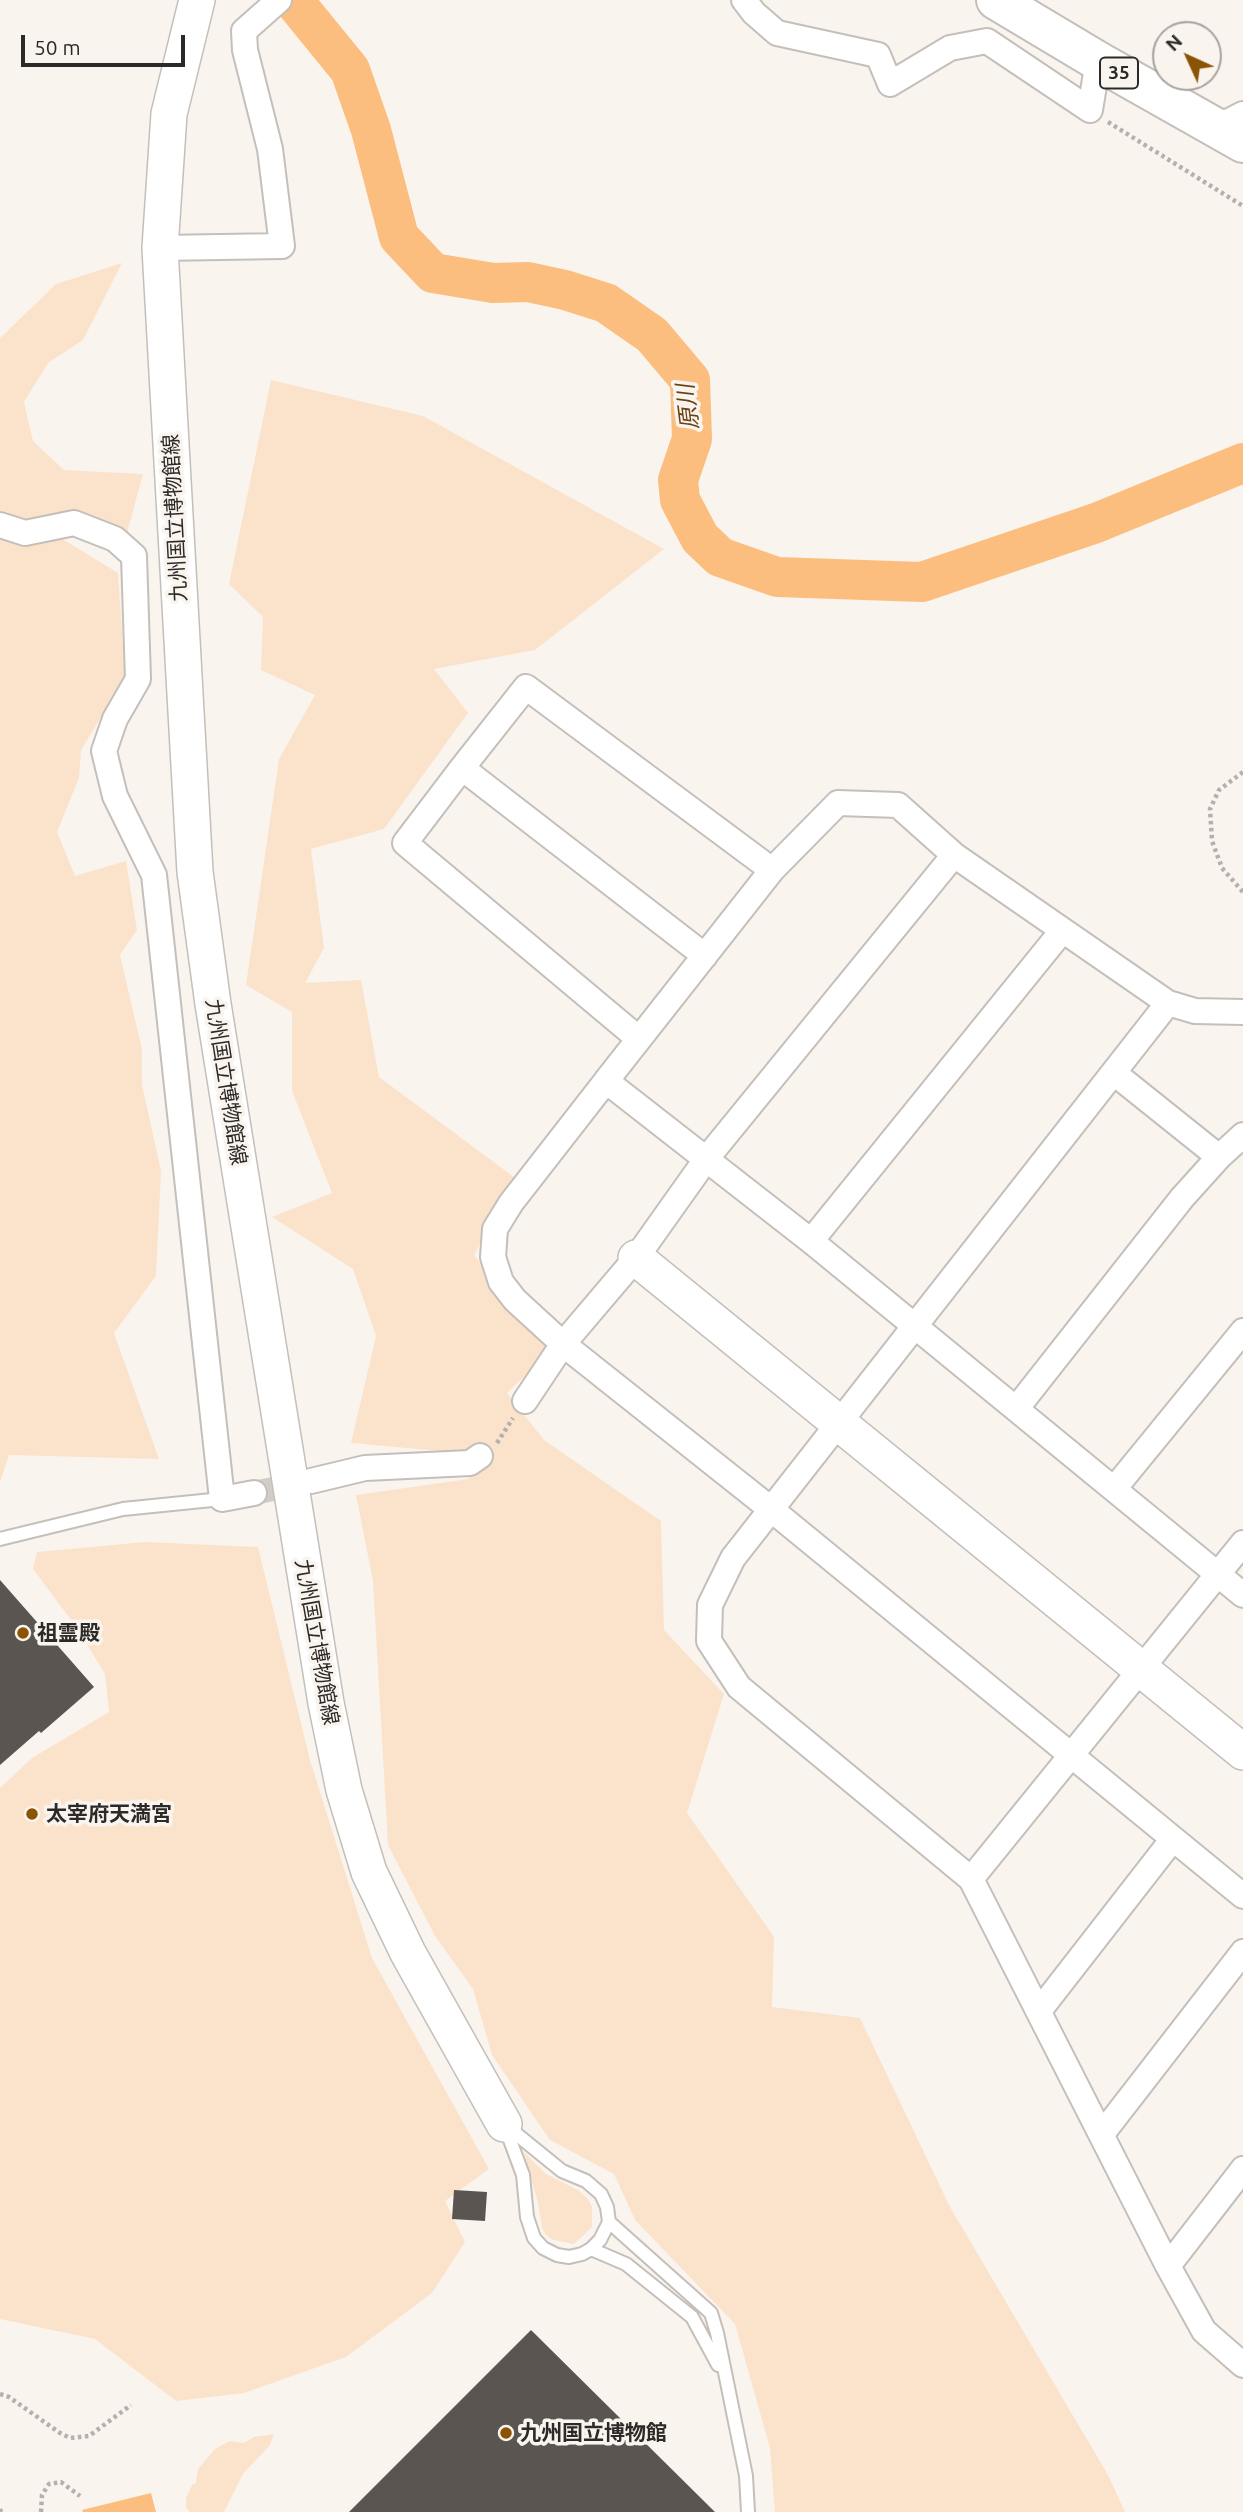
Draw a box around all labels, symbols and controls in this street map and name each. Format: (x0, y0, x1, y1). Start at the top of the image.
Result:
scale bar (24, 21, 189, 65)
north arrow (1152, 21, 1222, 91)
text: N (1161, 30, 1186, 55)
text: 50 m (34, 35, 81, 59)
road number: 35 (1100, 58, 1138, 88)
water label: 原川 (671, 382, 705, 432)
street label: 九州国立博物館線 (158, 433, 192, 603)
street label: 九州国立博物館線 (200, 997, 252, 1167)
street label: 九州国立博物館線 (290, 1557, 344, 1727)
place label: 祖霊殿 (37, 1620, 100, 1646)
marker: 祖霊殿 (15, 1625, 31, 1641)
place label: 太宰府天満宮 (46, 1801, 172, 1827)
marker: 太宰府天満宮 (24, 1806, 40, 1822)
place label: 九州国立博物館 (520, 2420, 667, 2446)
marker: 九州国立博物館 (498, 2425, 514, 2441)

